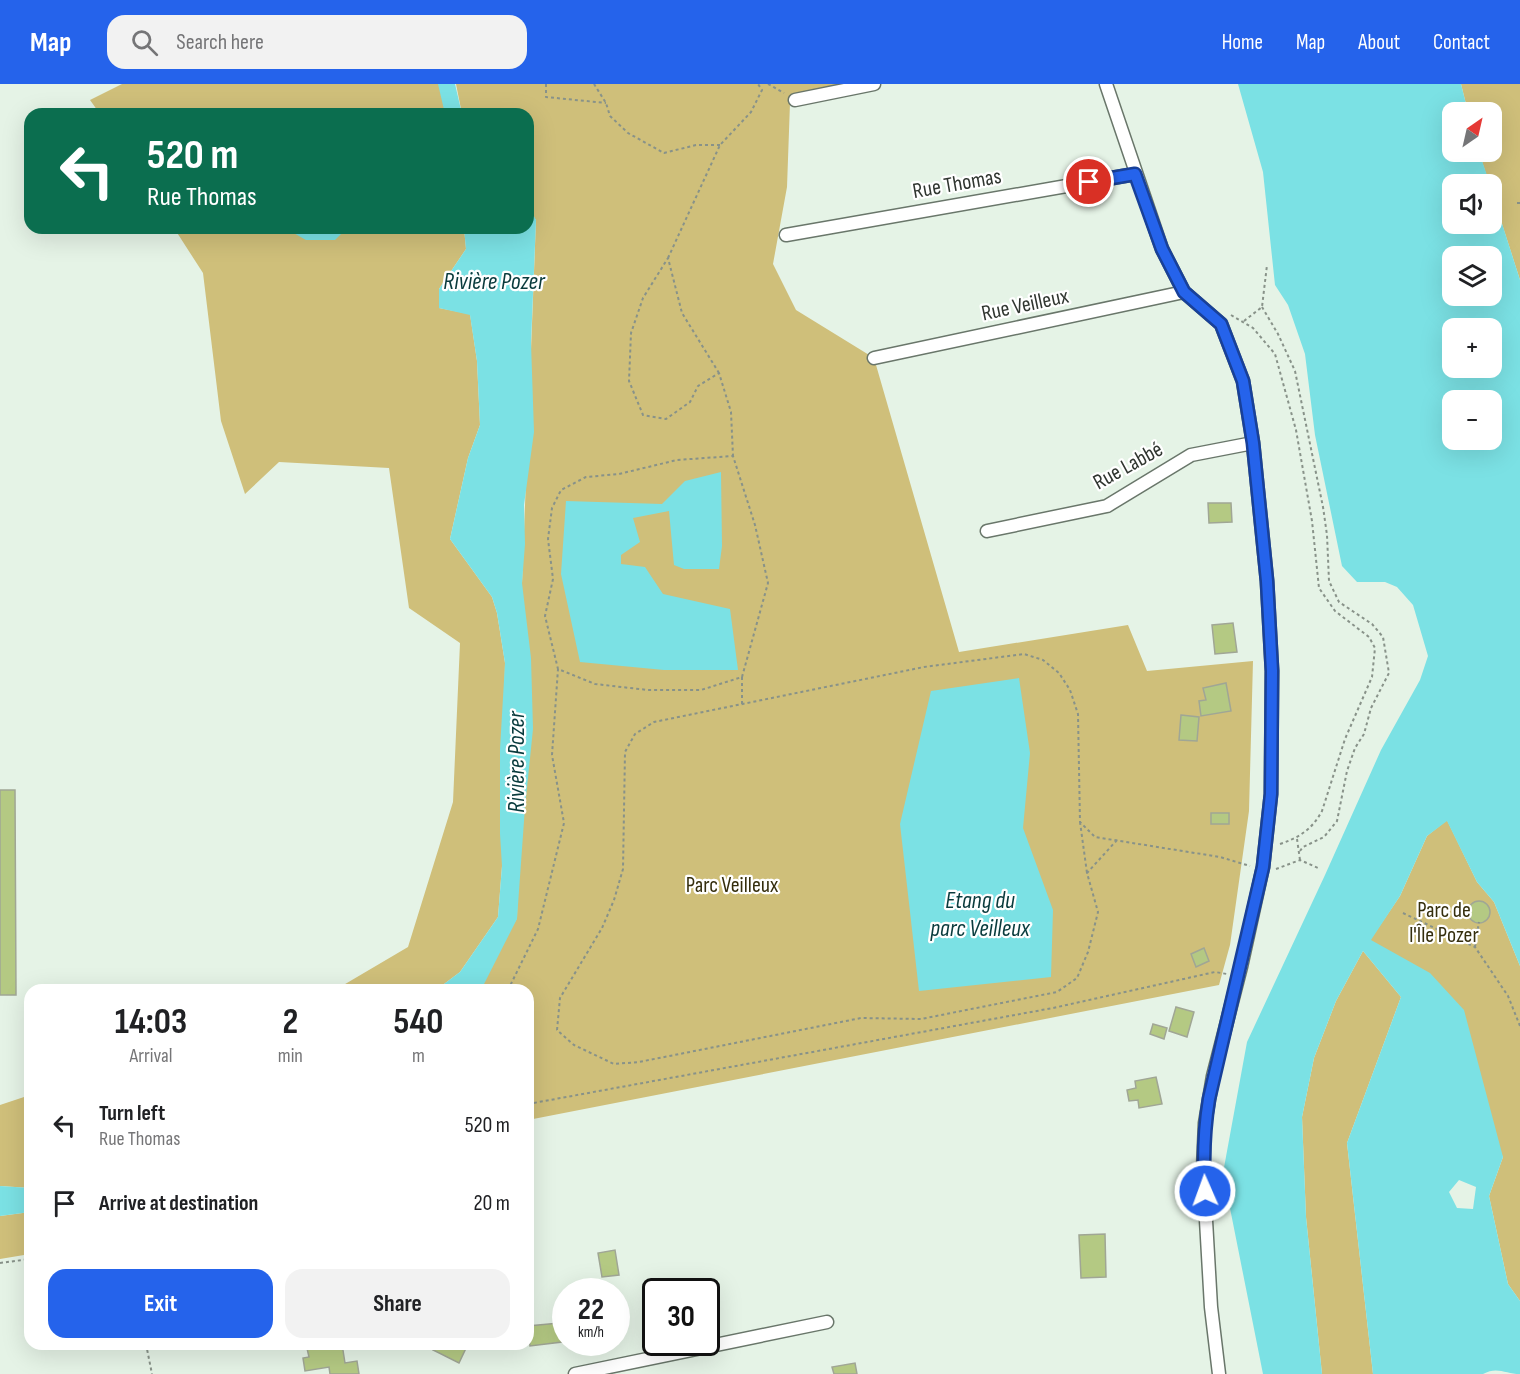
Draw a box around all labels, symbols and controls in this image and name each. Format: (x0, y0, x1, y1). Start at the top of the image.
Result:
search box (107, 15, 527, 69)
text: Map (30, 26, 71, 59)
icon: search (128, 26, 161, 59)
text: Search here (176, 29, 264, 56)
text: Home (1222, 30, 1263, 55)
text: Map (1296, 30, 1325, 55)
text: About (1358, 30, 1400, 55)
text: Contact (1433, 30, 1490, 55)
north arrow (1442, 102, 1502, 162)
map controls (1442, 102, 1502, 450)
text: 520 m (147, 130, 238, 181)
icon: left (48, 132, 126, 210)
pin (1063, 156, 1114, 207)
street label: Rue Thomas (911, 163, 1003, 205)
icon: arrive (1072, 165, 1105, 198)
button: sound (1442, 174, 1502, 234)
text: Rue Thomas (147, 181, 257, 213)
button: layers (1442, 246, 1502, 306)
water label: Rivière Pozer (443, 267, 546, 296)
street label: Rue Veilleux (979, 282, 1072, 327)
button: + (1442, 318, 1502, 378)
button: − (1442, 390, 1502, 450)
street label: Rue Labbé (1088, 436, 1168, 496)
water label: Rivière Pozer (502, 710, 531, 813)
park label: Parc Veilleux (686, 872, 779, 899)
water label: Etang du parc Veilleux (929, 886, 1031, 943)
park label: Parc de l'Île Pozer (1409, 897, 1479, 949)
text: 14:03 (115, 1001, 187, 1044)
text: 2 (282, 1001, 298, 1044)
text: 540 (394, 1001, 443, 1044)
text: Arrival (129, 1044, 172, 1068)
text: min (278, 1044, 303, 1068)
text: m (412, 1044, 425, 1068)
text: Turn left (99, 1100, 165, 1127)
icon: left (48, 1109, 81, 1142)
text: 520 m (465, 1112, 510, 1139)
text: Rue Thomas (99, 1127, 180, 1151)
position arrow (1173, 1159, 1237, 1223)
icon: arrive (48, 1187, 81, 1220)
text: Arrive at destination (99, 1190, 258, 1217)
text: 20 m (474, 1190, 510, 1217)
button: Exit (48, 1269, 273, 1338)
button: Share (285, 1269, 510, 1338)
speed limit sign: 30 (642, 1278, 720, 1356)
text: 22 (578, 1292, 604, 1328)
text: km/h (578, 1323, 604, 1342)

